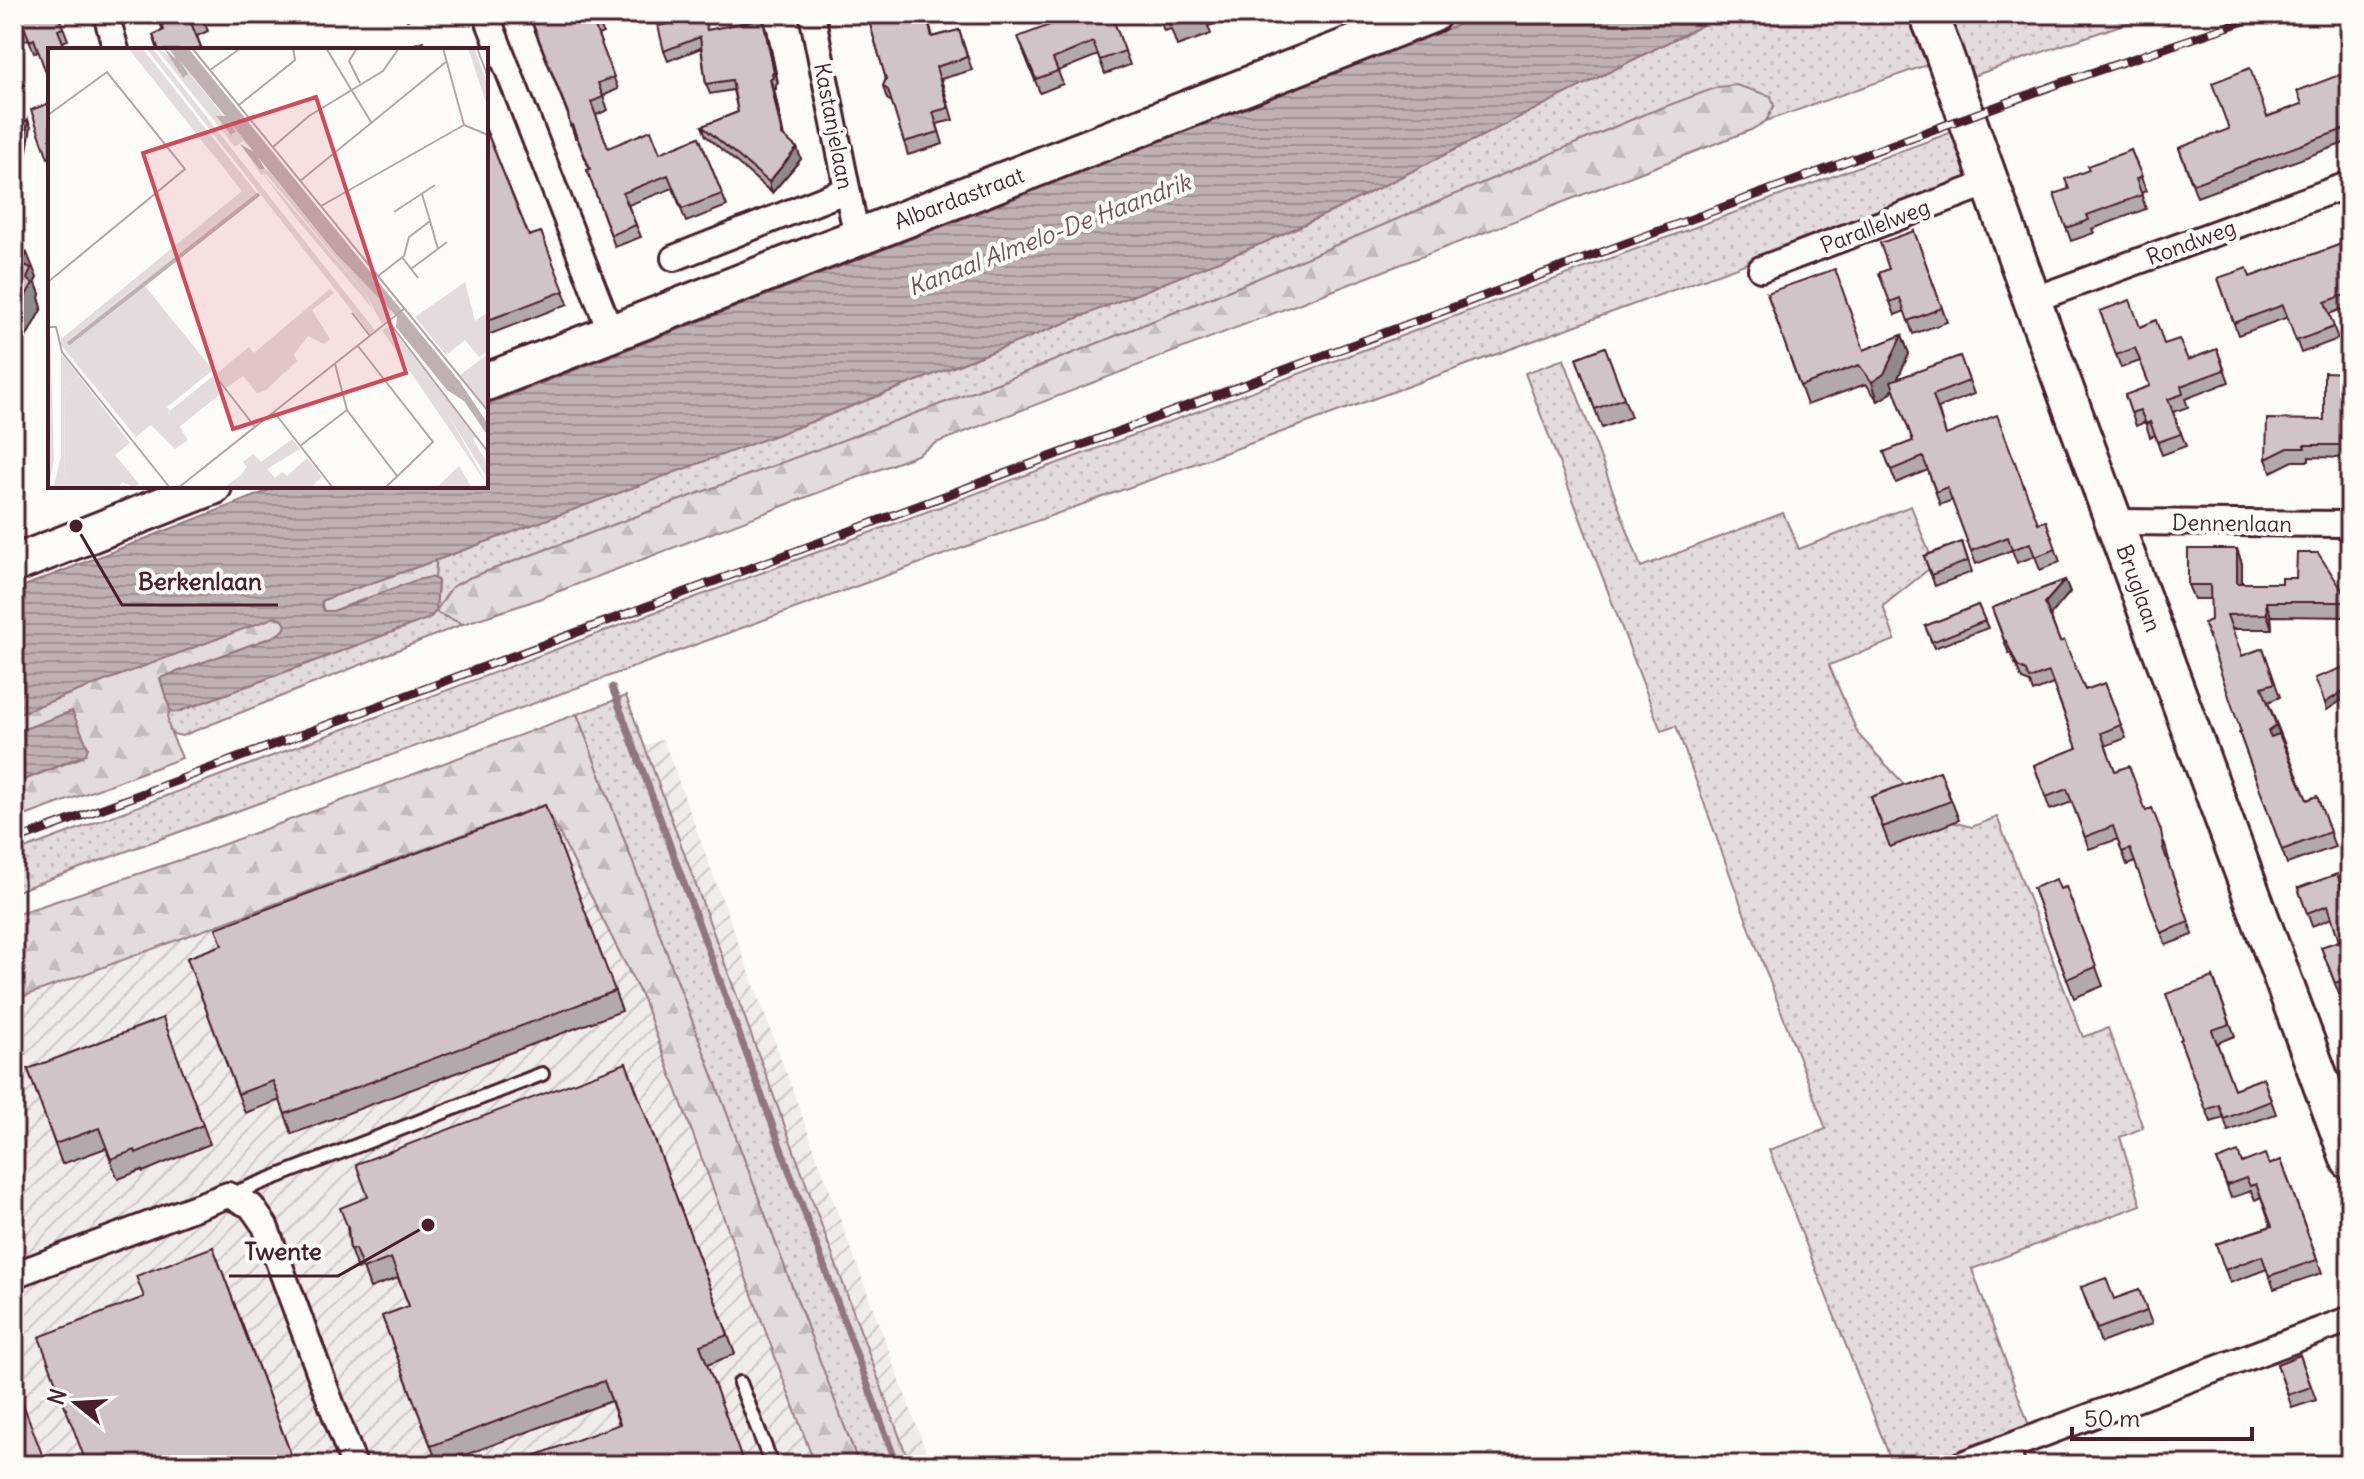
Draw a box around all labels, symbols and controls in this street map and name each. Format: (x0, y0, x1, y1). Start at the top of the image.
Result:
inset map (48, 48, 488, 488)
street label: Kastanjelaan (808, 60, 860, 192)
street label: Albardastraat (890, 160, 1028, 236)
water label: Kanaal Almelo-De Haandrik (903, 166, 1196, 302)
street label: Parallelweg (1816, 192, 1934, 260)
street label: Rondweg (2142, 213, 2240, 271)
street label: Dennenlaan (2172, 508, 2292, 538)
street label: Bruglaan (2110, 540, 2168, 636)
callout: Berkenlaan (122, 557, 278, 605)
text: Berkenlaan (138, 566, 262, 596)
callout: Twente (229, 1228, 338, 1276)
text: Twente (244, 1236, 322, 1266)
north arrow (36, 1363, 116, 1443)
text: N (41, 1385, 73, 1408)
scale bar (2072, 1391, 2252, 1441)
text: 50 m (2084, 1403, 2140, 1433)

